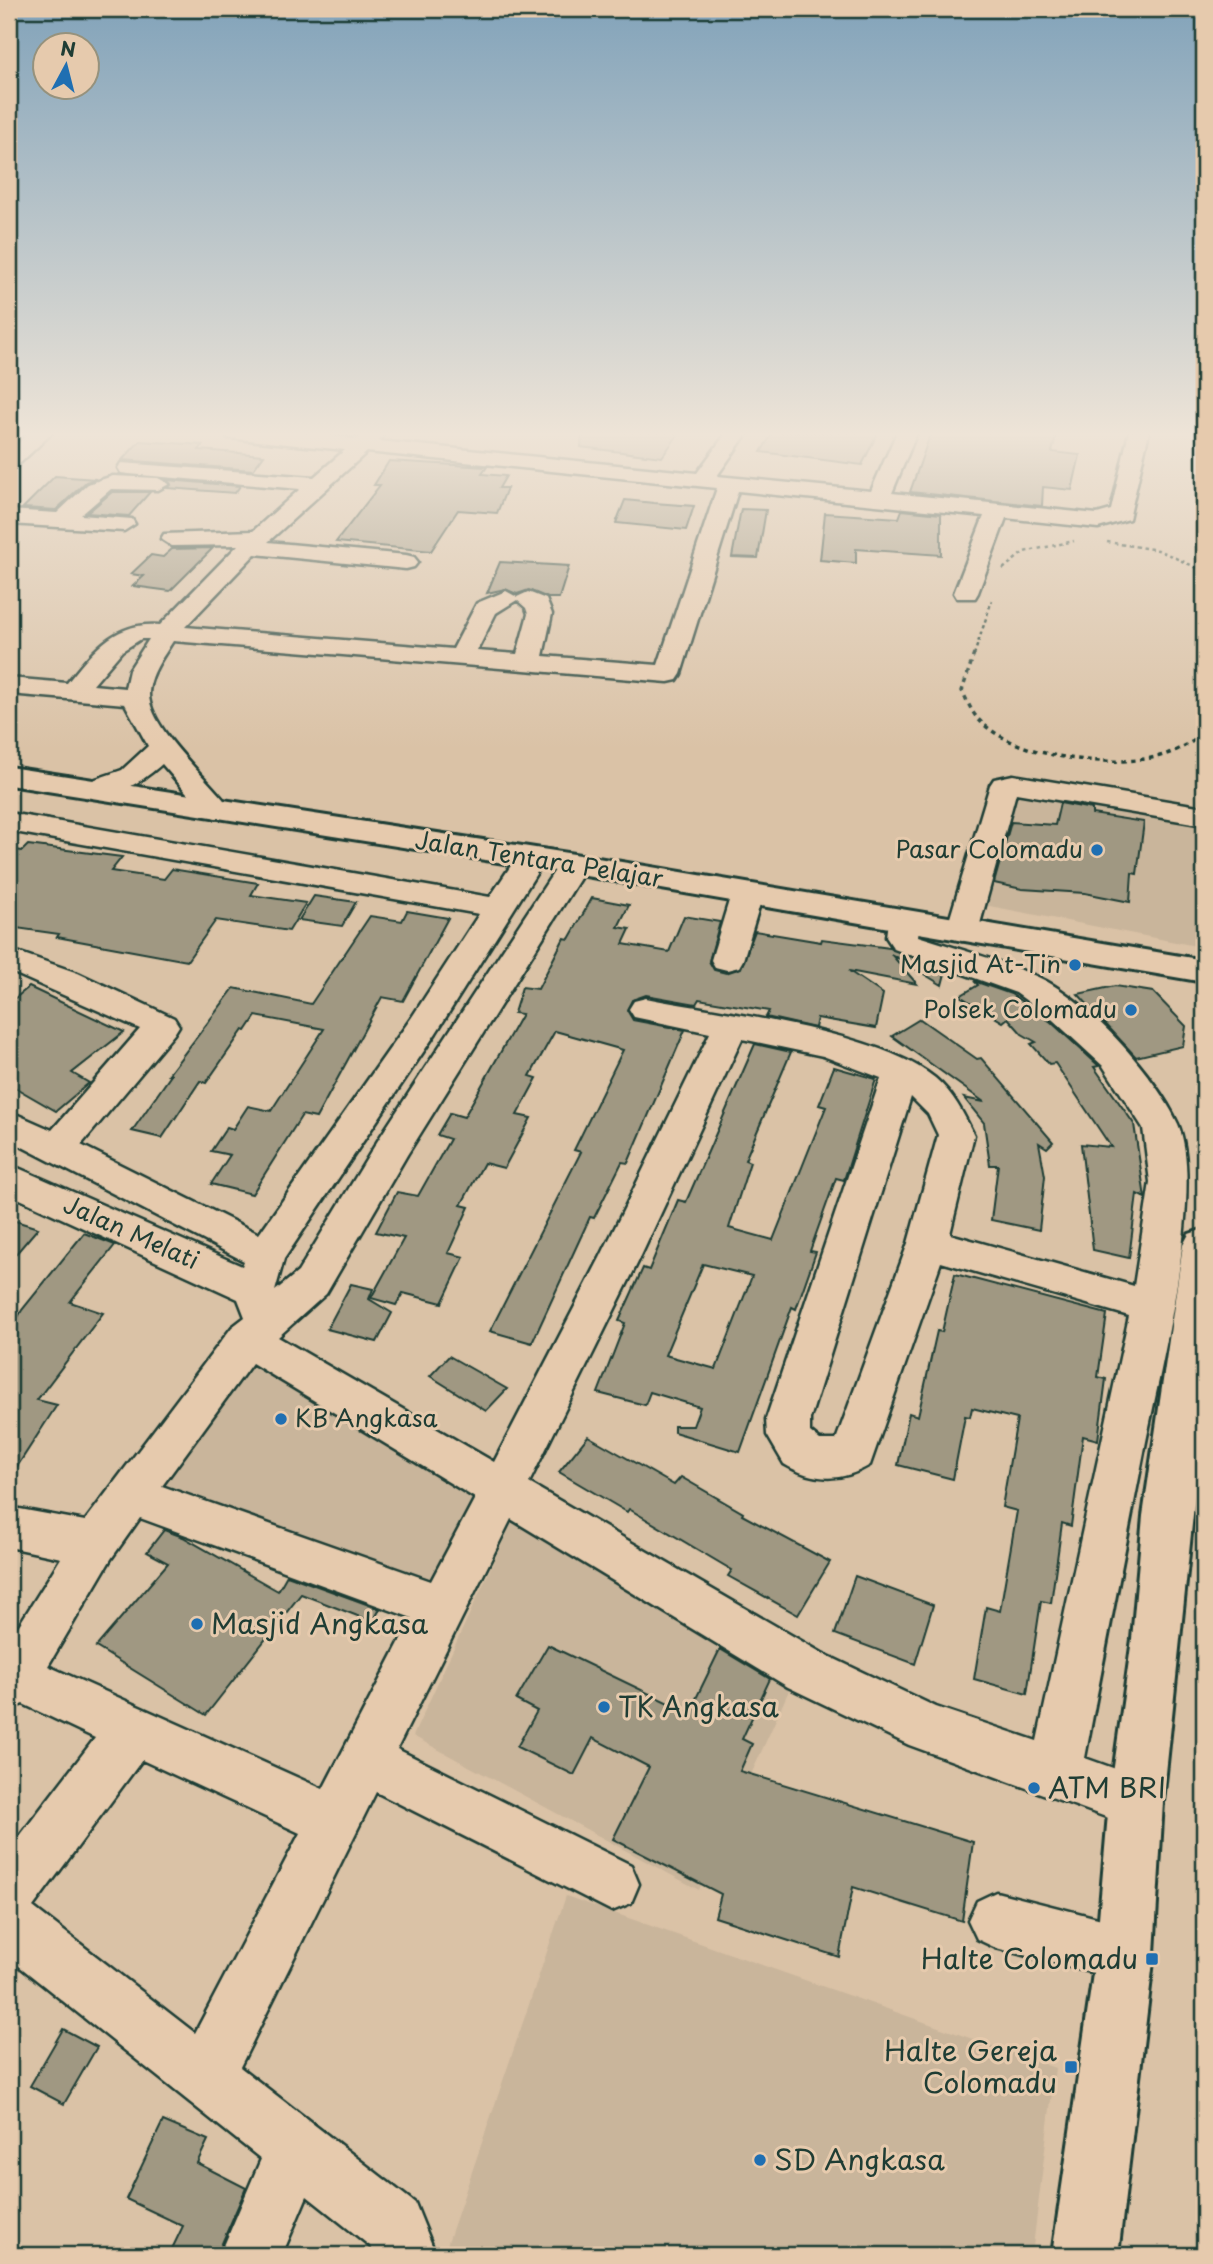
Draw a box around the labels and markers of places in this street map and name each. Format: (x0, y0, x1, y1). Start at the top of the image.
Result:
place label: Pasar Colomadu (896, 830, 1083, 866)
marker: Pasar Colomadu (1089, 842, 1105, 858)
place label: Masjid At-Tin (900, 945, 1061, 981)
marker: Masjid At-Tin (1067, 957, 1083, 973)
place label: Polsek Colomadu (924, 990, 1117, 1026)
marker: Polsek Colomadu (1123, 1002, 1139, 1018)
place label: KB Angkasa (295, 1399, 438, 1435)
marker: KB Angkasa (273, 1411, 289, 1427)
place label: Masjid Angkasa (211, 1601, 429, 1644)
marker: Masjid Angkasa (189, 1616, 205, 1632)
place label: TK Angkasa (618, 1684, 779, 1727)
marker: TK Angkasa (596, 1699, 612, 1715)
place label: ATM BRI (1048, 1765, 1166, 1808)
marker: ATM BRI (1026, 1780, 1042, 1796)
place label: Halte Colomadu (921, 1936, 1138, 1979)
marker: Halte Colomadu (1144, 1951, 1160, 1967)
place label: Halte Gereja Colomadu (884, 2028, 1057, 2103)
marker: Halte Gereja Colomadu (1063, 2059, 1079, 2075)
place label: SD Angkasa (774, 2137, 945, 2180)
marker: SD Angkasa (752, 2152, 768, 2168)

